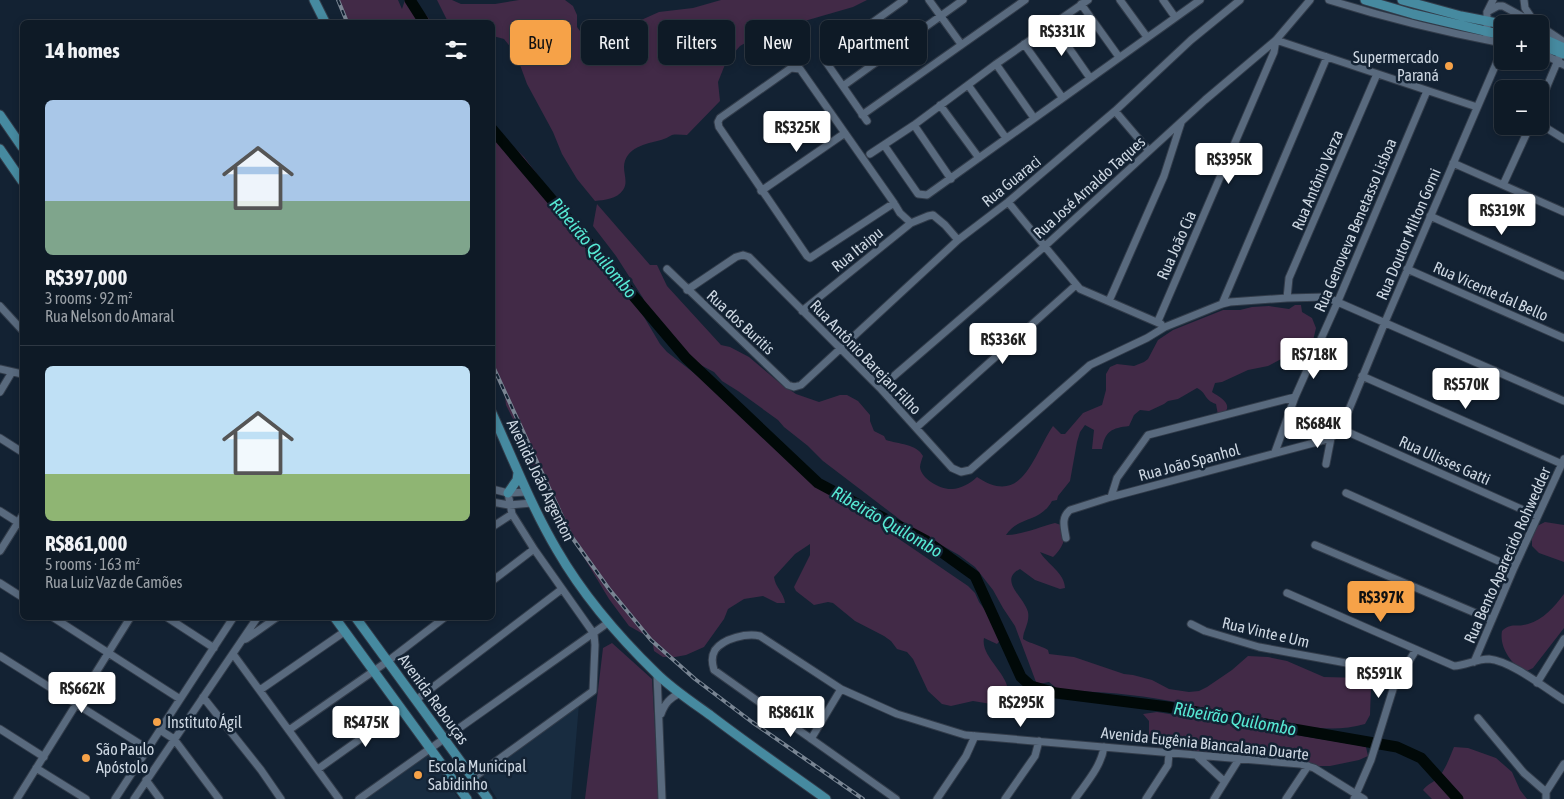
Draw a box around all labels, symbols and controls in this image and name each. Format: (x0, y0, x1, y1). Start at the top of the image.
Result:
pin: R$331K (1021, 15, 1103, 57)
map controls (1494, 15, 1549, 135)
button: + (1494, 15, 1549, 70)
chip: Buy (510, 20, 571, 65)
chip: Rent (581, 20, 648, 65)
chip: Filters (658, 20, 735, 65)
chip: New (745, 20, 810, 65)
chip: Apartment (820, 20, 927, 65)
text: R$331K (1039, 22, 1085, 40)
icon: filters (442, 36, 470, 64)
text: 14 homes (45, 38, 120, 62)
place label: Supermercado Paraná (1353, 48, 1439, 84)
marker: Supermercado Paraná (1443, 60, 1455, 72)
button: − (1494, 80, 1549, 135)
pin: R$325K (756, 110, 838, 153)
text: R$325K (774, 118, 820, 136)
street label: Rua Antônio Verza (1288, 127, 1346, 233)
street label: Rua José Arnaldo Taques (1030, 132, 1149, 243)
icon: home (213, 133, 303, 223)
street label: Rua Genoveva Benetasso Lisboa (1310, 135, 1400, 315)
pin: R$395K (1188, 142, 1270, 185)
text: R$395K (1206, 150, 1252, 168)
street label: Rua Guaraci (978, 152, 1044, 210)
street label: Rua Doutor Milton Gorni (1372, 166, 1444, 302)
water label: Ribeirão Quilombo (545, 193, 641, 302)
pin: R$319K (1461, 194, 1543, 236)
text: R$319K (1479, 201, 1525, 219)
street label: Rua João Cia (1153, 208, 1199, 282)
street label: Rua Itaipu (828, 223, 887, 276)
street label: Rua Vicente dal Bello (1431, 258, 1551, 324)
text: R$397,000 (45, 265, 127, 289)
street label: Rua dos Buritis (703, 286, 779, 358)
text: 3 rooms · 92 m² (45, 289, 133, 307)
street label: Rua Antônio Barejan Filho (806, 296, 925, 419)
text: Rua Nelson do Amaral (45, 307, 175, 325)
pin: R$336K (962, 322, 1044, 365)
text: R$336K (980, 330, 1026, 348)
pin: R$718K (1273, 338, 1355, 380)
text: R$718K (1291, 345, 1337, 363)
pin: R$570K (1425, 368, 1507, 410)
text: R$570K (1443, 375, 1489, 393)
icon: home (213, 398, 303, 488)
pin: R$684K (1277, 406, 1359, 449)
text: R$684K (1295, 414, 1341, 432)
street label: Avenida João Argenton (503, 416, 578, 544)
street label: Rua Ulisses Gatti (1397, 432, 1493, 488)
street label: Rua João Spanhol (1136, 440, 1243, 485)
street label: Rua Bento Aparecido Rohwedder (1460, 464, 1555, 646)
water label: Ribeirão Quilombo (828, 481, 946, 562)
text: R$861,000 (45, 531, 127, 555)
text: 5 rooms · 163 m² (45, 555, 140, 573)
text: Rua Luiz Vaz de Camões (45, 573, 182, 591)
pin: R$397K (1340, 580, 1422, 623)
text: R$397K (1358, 588, 1404, 606)
street label: Rua Vinte e Um (1221, 613, 1311, 651)
street label: Avenida Rebouças (394, 650, 473, 749)
pin: R$591K (1338, 656, 1420, 699)
text: R$591K (1356, 664, 1402, 682)
pin: R$662K (41, 672, 123, 714)
text: R$662K (59, 679, 105, 697)
pin: R$295K (980, 686, 1062, 728)
text: R$295K (998, 693, 1044, 711)
pin: R$861K (750, 696, 832, 738)
water label: Ribeirão Quilombo (1172, 697, 1298, 740)
text: R$861K (768, 703, 814, 721)
pin: R$475K (325, 706, 407, 748)
place label: Instituto Ágil (167, 713, 243, 732)
text: R$475K (343, 713, 389, 731)
marker: Instituto Ágil (151, 716, 163, 728)
street label: Avenida Eugênia Biancalana Duarte (1100, 723, 1310, 764)
place label: São Paulo Apóstolo (96, 740, 154, 777)
marker: São Paulo Apóstolo (80, 752, 92, 764)
place label: Escola Municipal Sabidinho (428, 757, 527, 793)
marker: Escola Municipal Sabidinho (412, 769, 424, 781)

